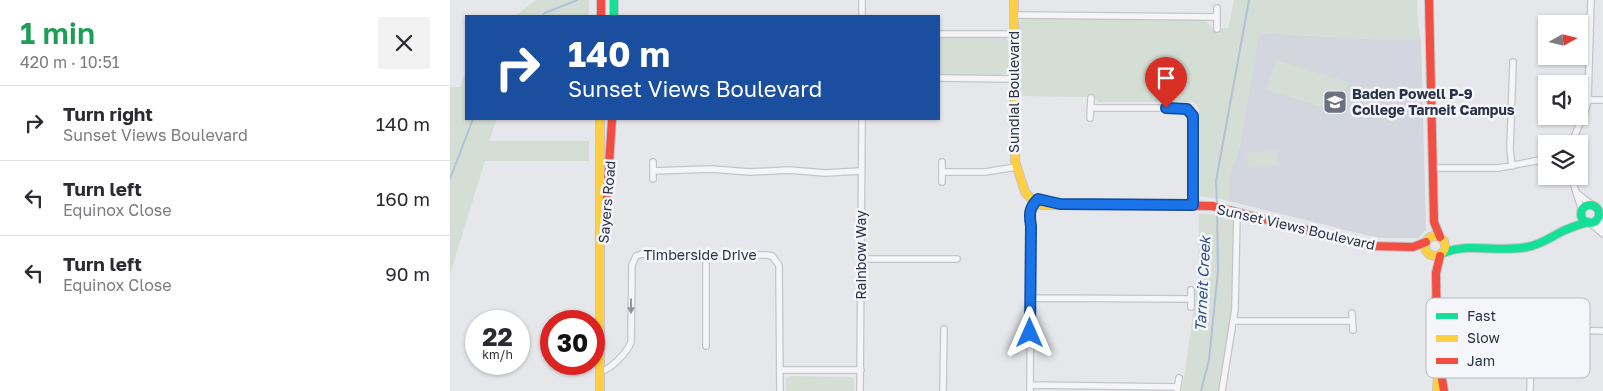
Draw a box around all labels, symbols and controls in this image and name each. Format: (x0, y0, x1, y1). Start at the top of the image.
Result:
text: 1 min (20, 15, 95, 51)
north arrow (1538, 15, 1588, 65)
map controls (1538, 15, 1588, 185)
button: close (378, 17, 430, 69)
street label: Sundial Boulevard (1005, 31, 1022, 153)
text: 140 m (568, 33, 670, 75)
icon: right (485, 35, 550, 100)
text: 420 m · 10:51 (20, 52, 119, 72)
pin (1145, 57, 1187, 108)
icon: arrive (1152, 64, 1180, 92)
text: Sunset Views Boulevard (568, 75, 822, 102)
button: sound (1538, 75, 1588, 125)
place label: Baden Powell P-9 College Tarneit Campus (1352, 85, 1515, 118)
school or university icon: Baden Powell P-9 College Tarneit Campus (1322, 89, 1348, 115)
text: Turn right (63, 102, 153, 125)
icon: right (20, 109, 48, 137)
text: 140 m (376, 112, 430, 135)
text: Sunset Views Boulevard (63, 125, 248, 145)
button: layers (1538, 135, 1588, 185)
street label: Sayers Road (594, 160, 619, 244)
text: Turn left (63, 177, 142, 200)
icon: left (20, 184, 48, 212)
text: 160 m (376, 187, 430, 210)
text: Equinox Close (63, 200, 172, 220)
street label: Sunset Views Boulevard (1215, 200, 1377, 253)
street label: Rainbow Way (852, 210, 869, 300)
water label: Tarneit Creek (1191, 234, 1214, 332)
street label: Timberside Drive (643, 246, 757, 263)
text: Turn left (63, 252, 142, 275)
icon: left (20, 259, 48, 287)
text: 90 m (385, 262, 430, 285)
text: Equinox Close (63, 275, 172, 295)
legend (1426, 298, 1590, 378)
one-way arrow (627, 299, 635, 315)
position arrow (1003, 306, 1055, 358)
text: Fast (1467, 307, 1496, 324)
speed limit sign: 30 (540, 310, 605, 375)
text: 22 (482, 321, 513, 352)
text: Slow (1467, 329, 1500, 346)
text: km/h (482, 347, 513, 362)
text: Jam (1467, 352, 1495, 369)

